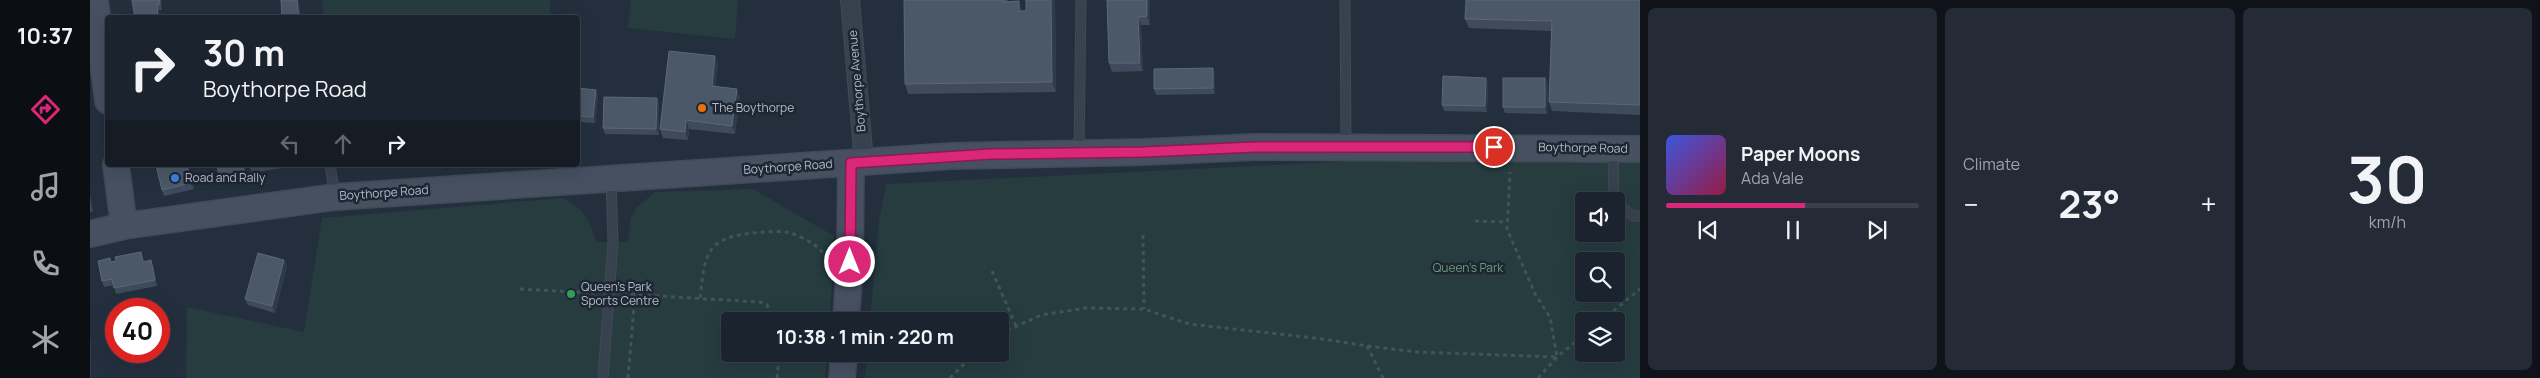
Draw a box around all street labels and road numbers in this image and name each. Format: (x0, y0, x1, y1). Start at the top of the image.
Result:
street label: Boythorpe Avenue (844, 30, 869, 133)
street label: Boythorpe Road (1538, 138, 1628, 157)
street label: Boythorpe Road (743, 155, 833, 178)
street label: Boythorpe Road (339, 181, 429, 204)

